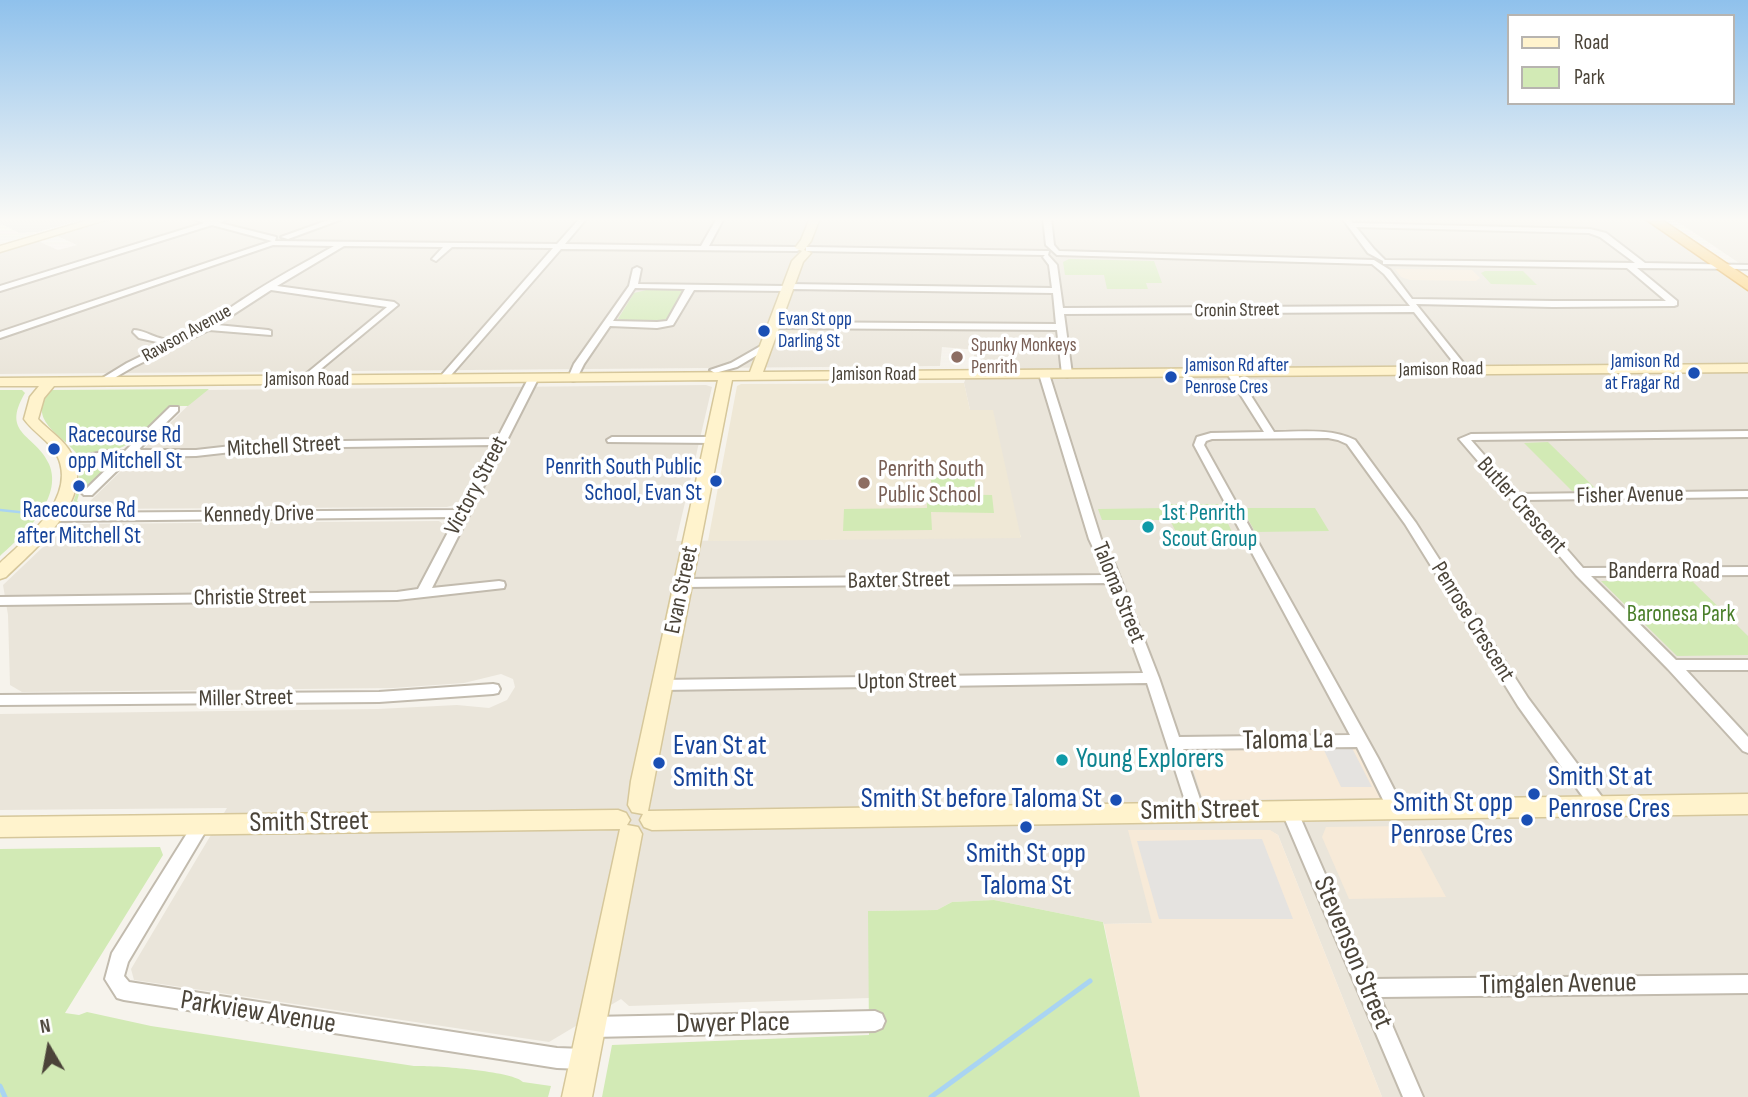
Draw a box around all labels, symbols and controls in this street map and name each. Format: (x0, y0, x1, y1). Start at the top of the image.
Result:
legend (1506, 14, 1734, 105)
text: Road (1574, 30, 1609, 55)
text: Park (1574, 65, 1605, 90)
street label: Cronin Street (1194, 299, 1280, 323)
street label: Rawson Avenue (138, 300, 236, 368)
place label: Evan St opp Darling St (778, 309, 852, 353)
marker: Evan St opp Darling St (756, 323, 772, 339)
place label: Spunky Monkeys Penrith (971, 335, 1077, 379)
marker: Spunky Monkeys Penrith (949, 349, 965, 365)
place label: Jamison Rd at Fragar Rd (1605, 351, 1680, 395)
place label: Jamison Rd after Penrose Cres (1185, 355, 1289, 399)
street label: Jamison Road (1399, 358, 1483, 382)
street label: Jamison Road (832, 364, 916, 386)
marker: Jamison Rd at Fragar Rd (1686, 365, 1702, 381)
street label: Jamison Road (265, 369, 349, 391)
marker: Jamison Rd after Penrose Cres (1163, 369, 1179, 385)
place label: Racecourse Rd opp Mitchell St (68, 422, 182, 476)
street label: Mitchell Street (226, 430, 342, 464)
street label: Victory Street (439, 432, 515, 540)
marker: Racecourse Rd opp Mitchell St (46, 441, 62, 457)
street label: Butler Crescent (1470, 452, 1572, 560)
place label: Penrith South Public School, Evan St (545, 454, 702, 508)
place label: Penrith South Public School (878, 456, 984, 510)
marker: Penrith South Public School, Evan St (708, 473, 724, 489)
marker: Penrith South Public School (856, 475, 872, 491)
marker: Racecourse Rd after Mitchell St (71, 478, 87, 494)
street label: Fisher Avenue (1576, 481, 1684, 511)
place label: Racecourse Rd after Mitchell St (17, 497, 141, 551)
street label: Kennedy Drive (204, 500, 314, 530)
place label: 1st Penrith Scout Group (1162, 500, 1257, 554)
marker: 1st Penrith Scout Group (1140, 519, 1156, 535)
street label: Taloma Street (1085, 539, 1151, 647)
street label: Evan Street (659, 544, 705, 636)
street label: Penrose Crescent (1424, 557, 1520, 687)
street label: Banderra Road (1608, 558, 1720, 586)
street label: Baxter Street (848, 566, 950, 596)
street label: Christie Street (193, 583, 307, 613)
park label: Baronesa Park (1627, 601, 1735, 629)
street label: Upton Street (857, 667, 957, 697)
street label: Miller Street (199, 684, 293, 714)
street label: Taloma La (1242, 723, 1334, 759)
place label: Evan St at Smith St (673, 730, 766, 796)
place label: Young Explorers (1076, 743, 1224, 777)
marker: Young Explorers (1054, 752, 1070, 768)
marker: Evan St at Smith St (651, 755, 667, 771)
place label: Smith St at Penrose Cres (1548, 761, 1670, 827)
place label: Smith St before Taloma St (861, 783, 1102, 817)
marker: Smith St at Penrose Cres (1526, 786, 1542, 802)
place label: Smith St opp Penrose Cres (1391, 787, 1513, 853)
marker: Smith St before Taloma St (1108, 792, 1124, 808)
street label: Smith Street (1140, 793, 1260, 829)
street label: Smith Street (249, 805, 369, 841)
marker: Smith St opp Penrose Cres (1519, 812, 1535, 828)
marker: Smith St opp Taloma St (1018, 819, 1034, 835)
place label: Smith St opp Taloma St (966, 838, 1086, 904)
street label: Stevenson Street (1305, 872, 1399, 1034)
street label: Timgalen Avenue (1479, 967, 1637, 1003)
street label: Parkview Avenue (178, 984, 338, 1042)
street label: Dwyer Place (676, 1006, 790, 1042)
north arrow (14, 1013, 84, 1083)
text: N (38, 1015, 52, 1039)

